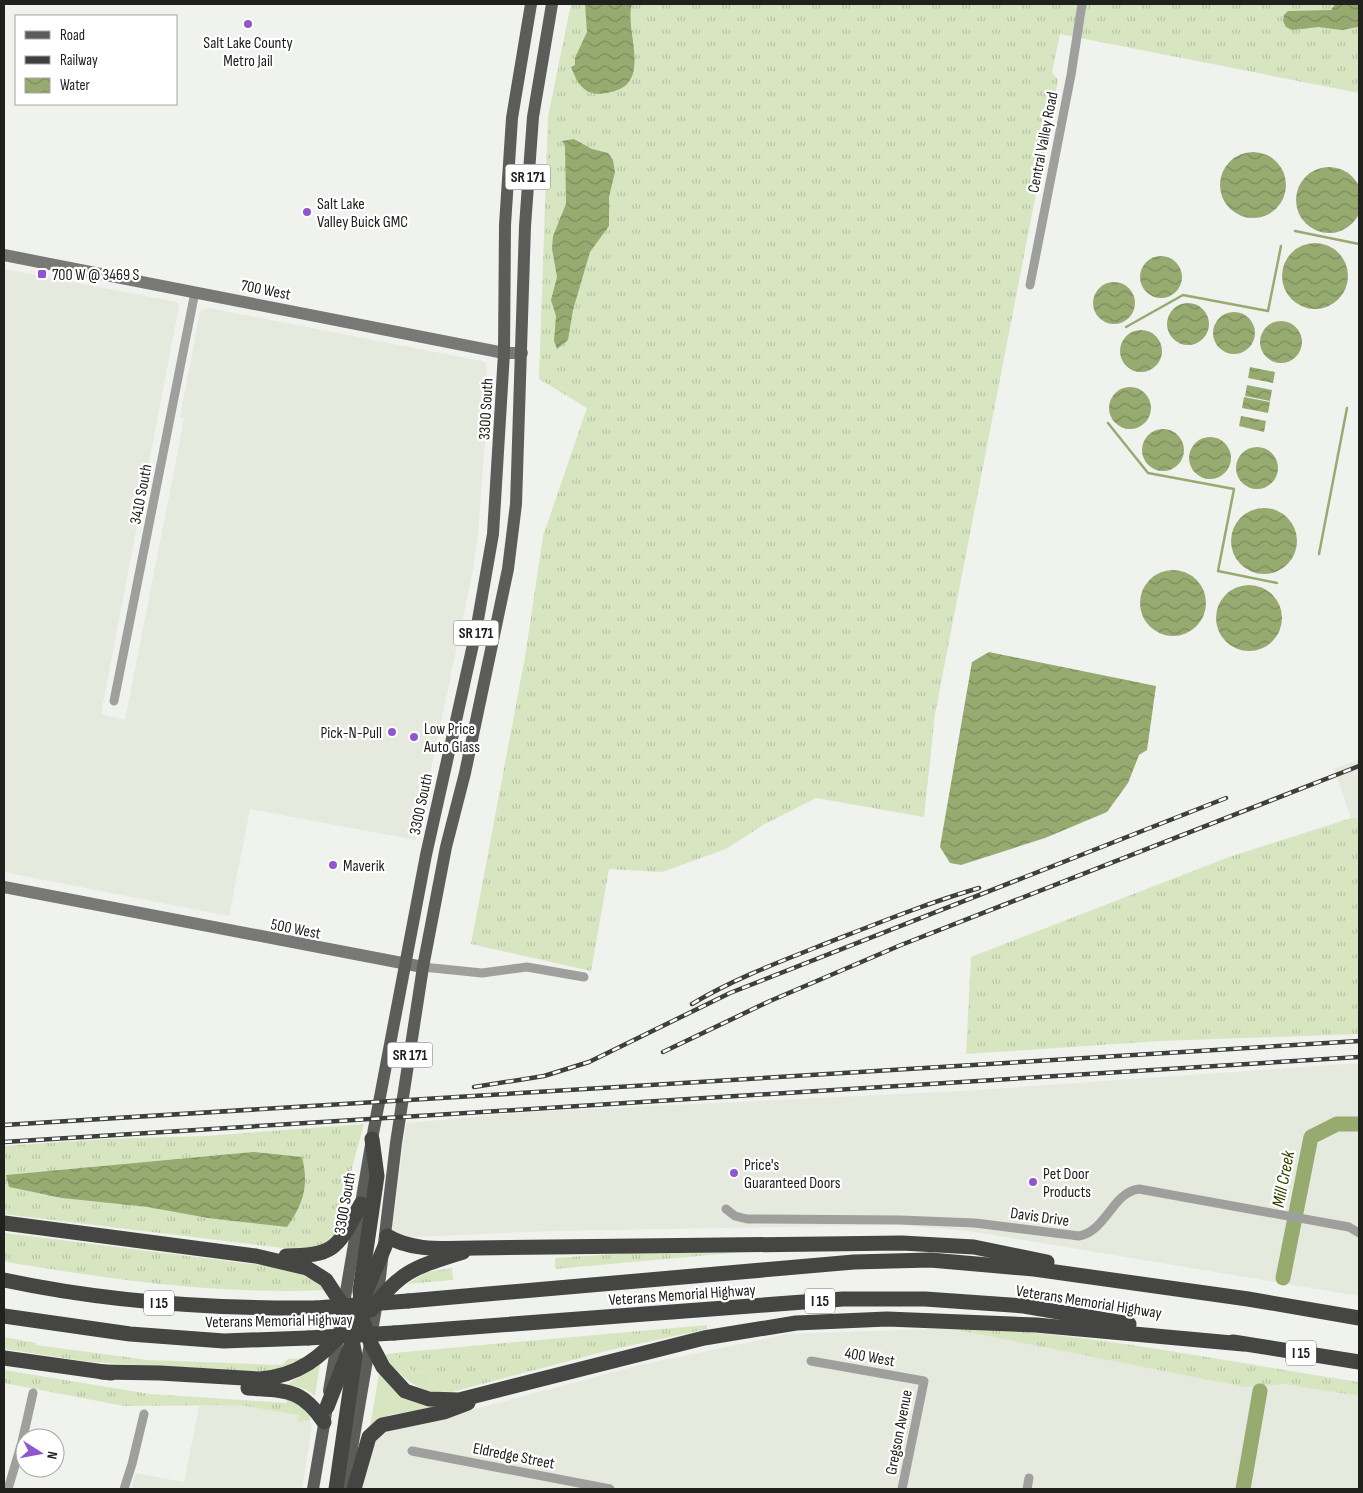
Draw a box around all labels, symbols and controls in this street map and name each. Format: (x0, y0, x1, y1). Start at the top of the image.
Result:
legend (15, 15, 178, 105)
marker: Salt Lake County Metro Jail (242, 18, 254, 30)
text: Road (60, 26, 85, 45)
place label: Salt Lake County Metro Jail (203, 34, 293, 71)
text: Railway (60, 51, 98, 70)
text: Water (60, 76, 91, 95)
street label: Central Valley Road (1024, 90, 1063, 194)
road number: SR 171 (506, 164, 550, 190)
place label: Salt Lake Valley Buick GMC (317, 195, 408, 232)
marker: Salt Lake Valley Buick GMC (301, 206, 313, 218)
place label: 700 W @ 3469 S (52, 266, 140, 285)
marker: 700 W @ 3469 S (36, 268, 48, 280)
street label: 700 West (239, 276, 292, 305)
street label: 3300 South (475, 378, 498, 441)
street label: 3410 South (126, 463, 157, 526)
road number: SR 171 (454, 620, 498, 646)
place label: Low Price Auto Glass (423, 720, 480, 757)
place label: Pick-N-Pull (320, 724, 382, 743)
marker: Pick-N-Pull (386, 726, 398, 738)
marker: Low Price Auto Glass (408, 731, 420, 743)
street label: 3300 South (406, 772, 437, 837)
place label: Maverik (343, 857, 385, 876)
marker: Maverik (327, 859, 339, 871)
street label: 500 West (269, 915, 322, 944)
road number: SR 171 (388, 1042, 432, 1068)
water label: Mill Creek (1268, 1148, 1299, 1209)
place label: Price's Guaranteed Doors (744, 1156, 841, 1193)
place label: Pet Door Products (1043, 1165, 1091, 1202)
marker: Price's Guaranteed Doors (728, 1167, 740, 1179)
street label: 3300 South (331, 1171, 360, 1236)
marker: Pet Door Products (1027, 1176, 1039, 1188)
street label: Davis Drive (1009, 1204, 1070, 1231)
street label: Veterans Memorial Highway (608, 1281, 756, 1310)
street label: Veterans Memorial Highway (1015, 1282, 1163, 1323)
road number: I 15 (805, 1288, 835, 1314)
road number: I 15 (144, 1290, 174, 1316)
street label: Veterans Memorial Highway (205, 1311, 353, 1332)
road number: I 15 (1286, 1340, 1316, 1366)
street label: 400 West (843, 1344, 896, 1371)
street label: Gregson Avenue (882, 1388, 917, 1476)
north arrow (15, 1428, 65, 1478)
street label: Eldredge Street (471, 1439, 556, 1474)
text: N (43, 1450, 61, 1461)

